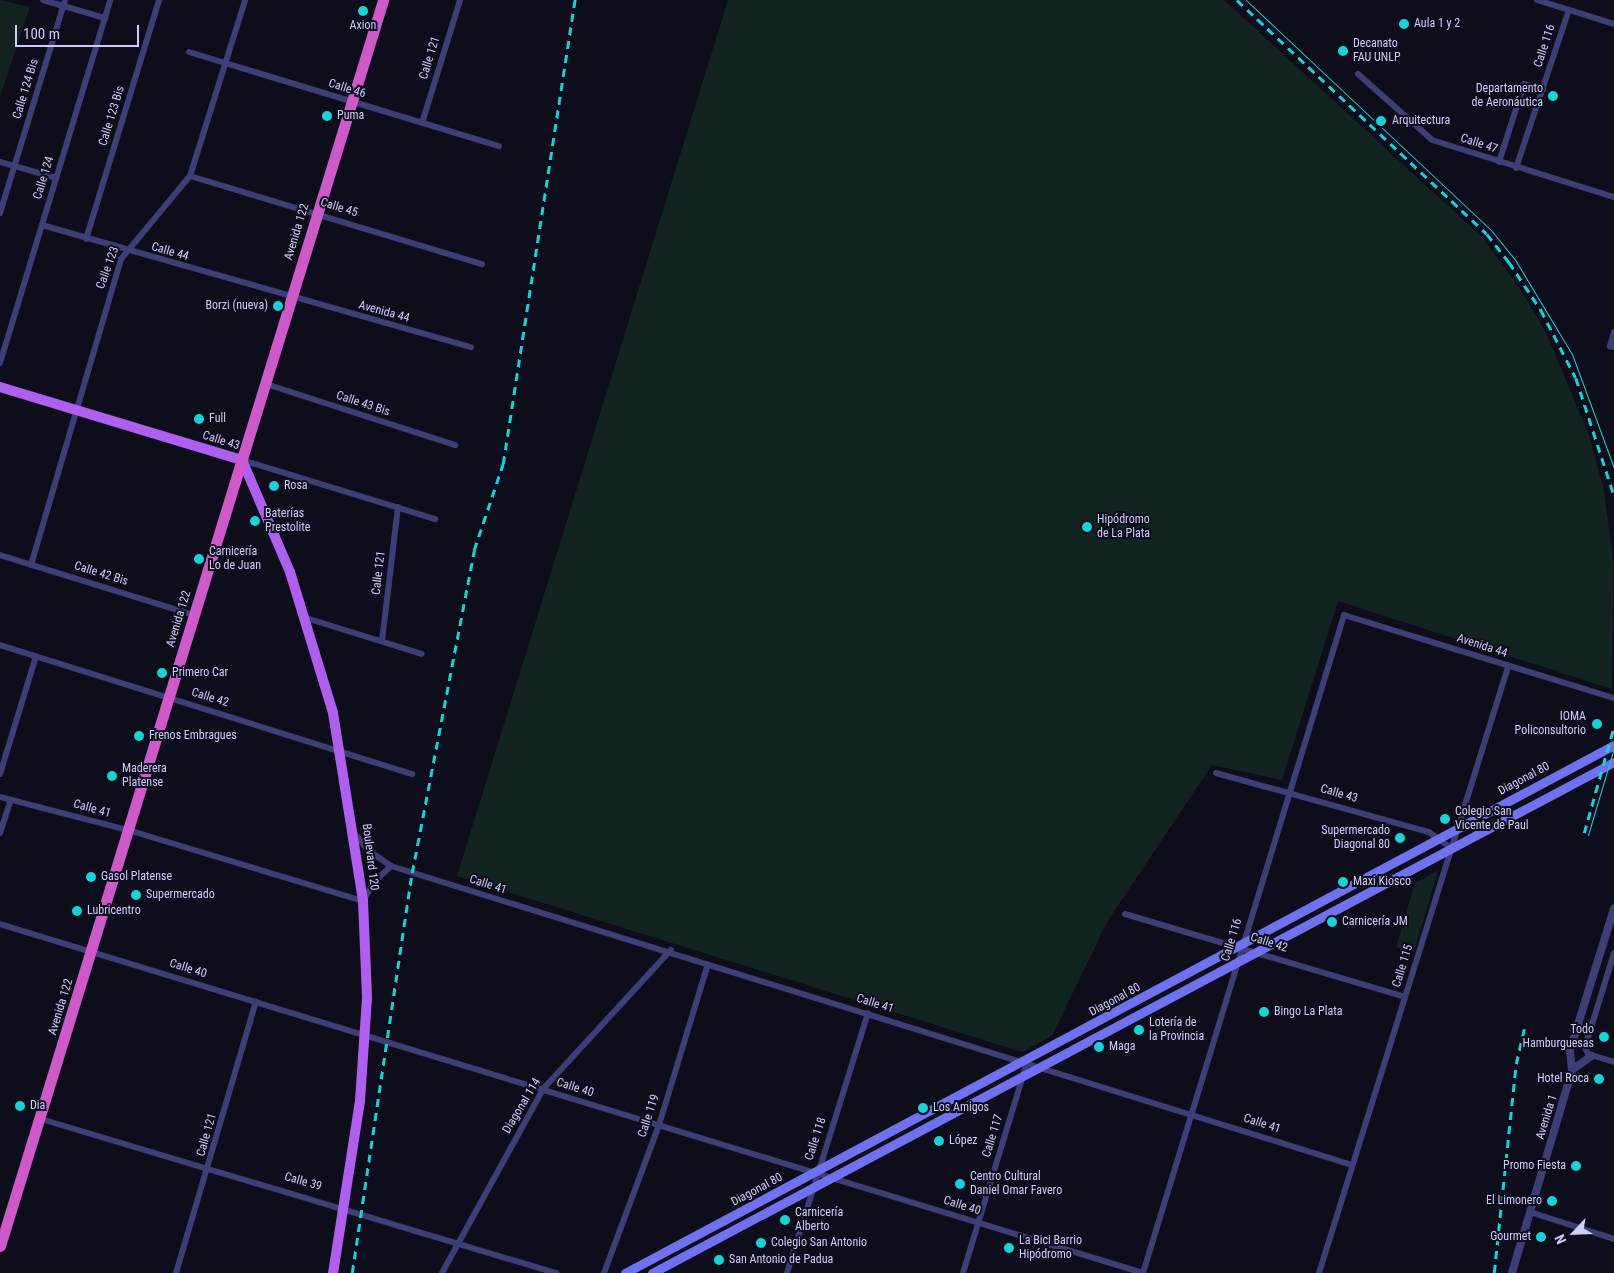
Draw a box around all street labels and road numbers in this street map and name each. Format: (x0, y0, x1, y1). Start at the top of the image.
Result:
street label: Calle 116 (1531, 23, 1559, 69)
street label: Calle 121 (417, 35, 443, 81)
street label: Calle 124 Bis (10, 57, 42, 121)
street label: Calle 46 (327, 77, 367, 101)
street label: Calle 123 Bis (96, 84, 128, 148)
street label: Calle 47 (1459, 131, 1499, 157)
street label: Calle 124 (31, 155, 57, 201)
street label: Calle 45 (319, 196, 359, 220)
street label: Avenida 122 (282, 202, 312, 262)
street label: Calle 44 (150, 240, 190, 264)
street label: Calle 123 (94, 245, 122, 291)
street label: Avenida 44 (357, 298, 411, 326)
street label: Calle 43 Bis (334, 389, 392, 419)
street label: Calle 43 (201, 429, 241, 453)
street label: Calle 121 (369, 550, 389, 596)
street label: Calle 42 Bis (72, 559, 130, 589)
street label: Avenida 122 (164, 589, 194, 649)
street label: Avenida 44 (1455, 631, 1509, 661)
street label: Calle 42 (190, 686, 230, 710)
street label: Diagonal 80 (1496, 759, 1552, 799)
street label: Calle 43 (1319, 782, 1359, 806)
street label: Calle 41 (72, 797, 112, 821)
street label: Boulevard 120 (359, 823, 381, 891)
street label: Calle 41 (468, 872, 508, 898)
street label: Calle 116 (1219, 917, 1245, 963)
street label: Calle 42 (1249, 930, 1289, 956)
street label: Calle 115 (1390, 943, 1416, 989)
street label: Calle 40 (168, 957, 208, 981)
street label: Avenida 122 (46, 977, 76, 1037)
street label: Diagonal 80 (1087, 980, 1143, 1020)
street label: Calle 41 (855, 992, 895, 1016)
street label: Diagonal 114 (500, 1076, 544, 1136)
street label: Calle 40 (555, 1076, 595, 1100)
street label: Calle 119 (635, 1093, 663, 1139)
street label: Avenida 1 (1533, 1093, 1561, 1141)
street label: Calle 41 (1242, 1111, 1282, 1137)
street label: Calle 121 (194, 1112, 220, 1158)
street label: Calle 117 (980, 1113, 1006, 1159)
street label: Calle 118 (802, 1116, 830, 1162)
street label: Calle 39 (283, 1170, 323, 1194)
street label: Diagonal 80 (729, 1170, 785, 1210)
street label: Calle 40 (942, 1194, 982, 1218)

